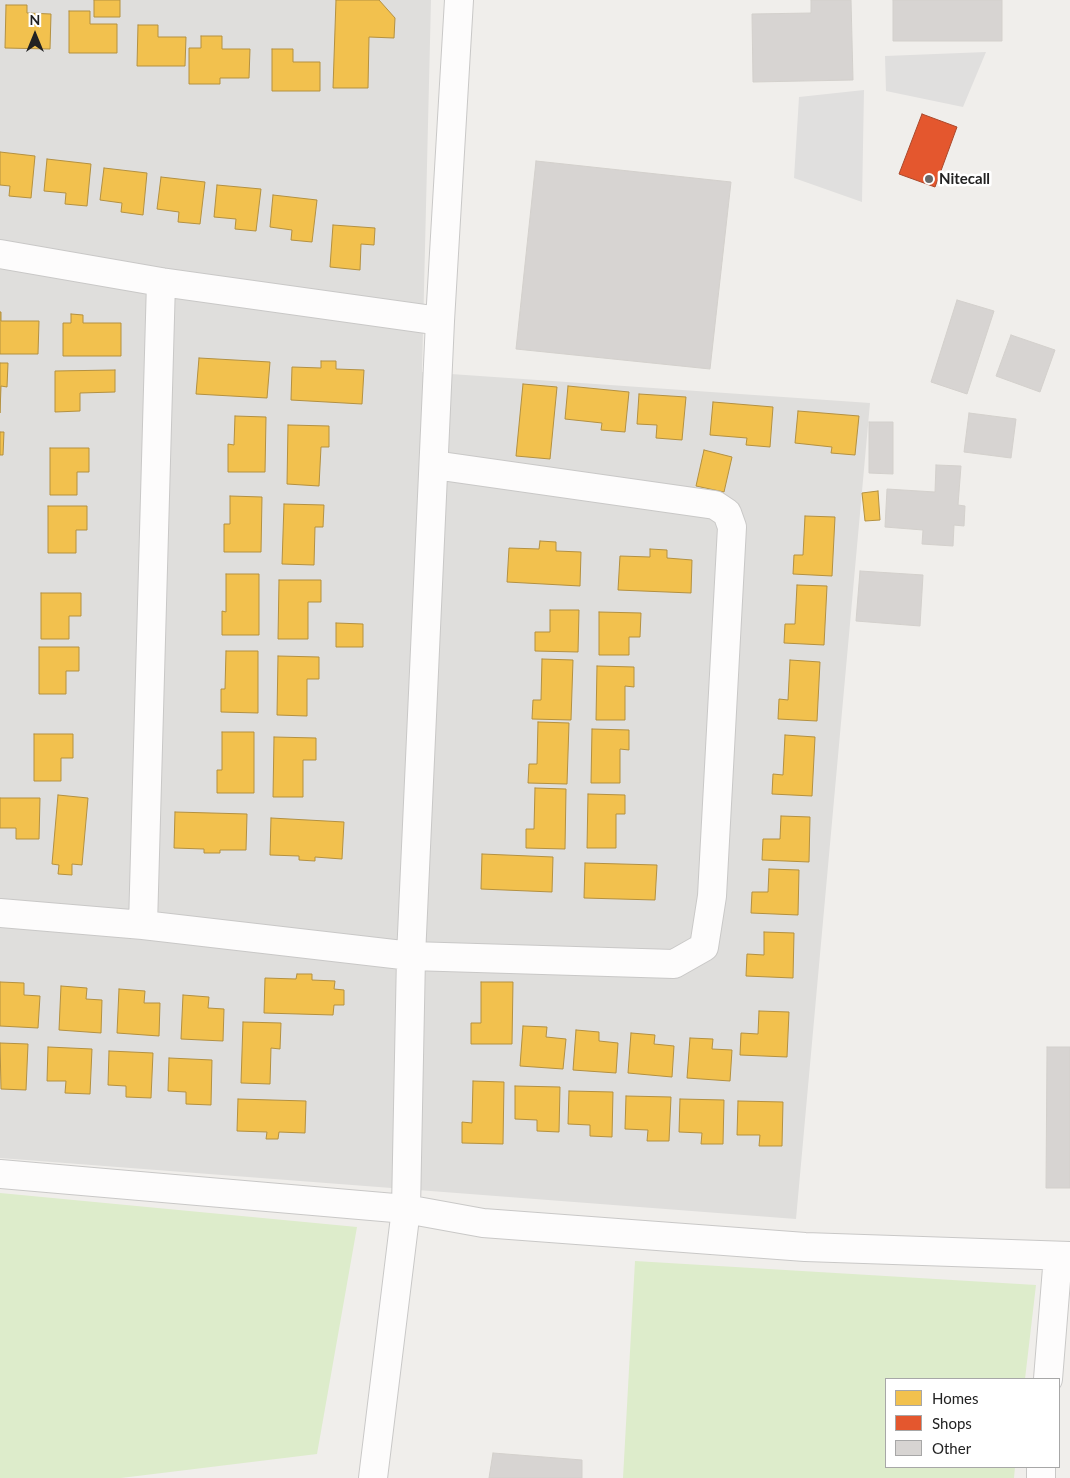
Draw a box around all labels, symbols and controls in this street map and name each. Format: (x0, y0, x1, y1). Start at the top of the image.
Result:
north arrow (10, 10, 60, 60)
text: N (30, 11, 40, 28)
place label: Nitecall (939, 170, 990, 188)
marker: Nitecall (923, 173, 935, 185)
legend (885, 1378, 1060, 1468)
text: Homes (932, 1389, 978, 1407)
text: Shops (932, 1414, 972, 1432)
text: Other (932, 1439, 971, 1457)

